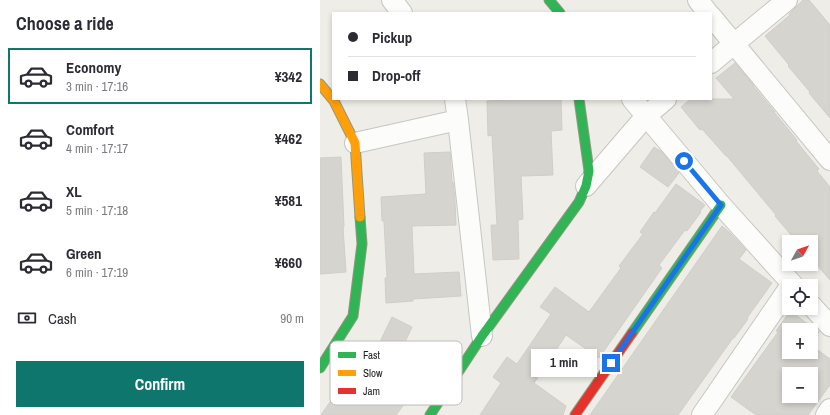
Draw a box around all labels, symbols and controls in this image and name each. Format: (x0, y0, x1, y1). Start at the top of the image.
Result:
text: Choose a ride (16, 11, 114, 36)
text: Pickup (372, 27, 412, 48)
text: Economy (66, 57, 121, 78)
icon: car (18, 58, 54, 94)
text: Drop-off (372, 65, 421, 86)
text: ¥342 (275, 66, 302, 87)
text: 3 min · 17:16 (66, 78, 128, 95)
text: Comfort (66, 119, 114, 140)
icon: car (18, 120, 54, 156)
text: ¥462 (275, 128, 302, 149)
text: 4 min · 17:17 (66, 140, 128, 157)
route start (675, 152, 693, 170)
text: XL (66, 181, 82, 202)
icon: car (18, 182, 54, 218)
text: ¥581 (275, 190, 302, 211)
text: 5 min · 17:18 (66, 202, 128, 219)
north arrow (782, 235, 818, 271)
map controls (782, 235, 818, 403)
text: Green (66, 243, 102, 264)
icon: car (18, 244, 54, 280)
text: ¥660 (275, 252, 302, 273)
text: 6 min · 17:19 (66, 264, 128, 281)
button: locate (782, 279, 818, 315)
icon: cash (16, 307, 38, 329)
text: Cash (48, 308, 77, 329)
text: 90 m (280, 310, 304, 327)
button: + (782, 323, 818, 359)
legend (330, 341, 462, 405)
text: Fast (363, 348, 381, 362)
callout: 1 min (531, 349, 597, 377)
text: 1 min (550, 354, 578, 371)
route end (602, 354, 620, 372)
button: Confirm (16, 361, 304, 407)
text: Slow (363, 366, 383, 380)
button: − (782, 367, 818, 403)
text: Jam (363, 384, 380, 398)

